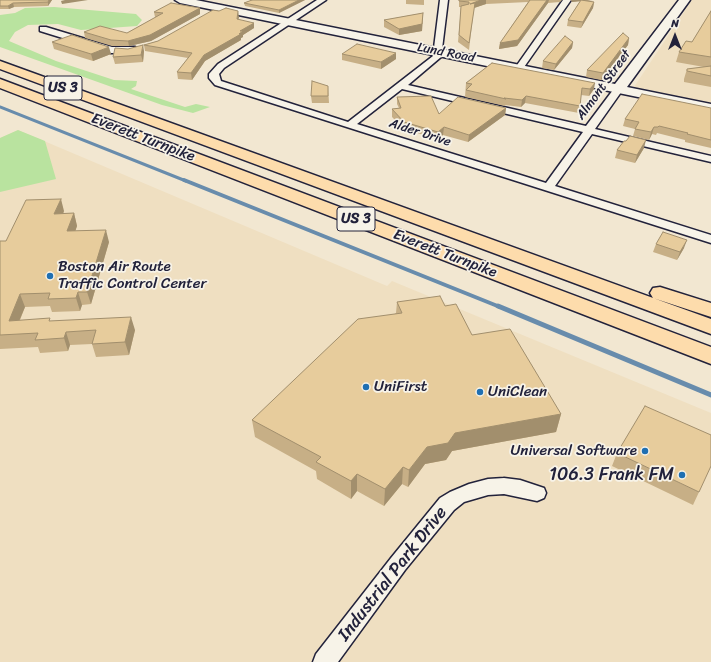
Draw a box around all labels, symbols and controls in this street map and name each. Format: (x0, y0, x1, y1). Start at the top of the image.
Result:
text: N (671, 14, 679, 33)
north arrow (655, 16, 695, 56)
street label: Lund Road (416, 40, 476, 66)
street label: Almont Street (573, 47, 635, 123)
road number: US 3 (44, 76, 82, 100)
street label: Everett Turnpike (89, 110, 197, 166)
street label: Alder Drive (387, 116, 453, 150)
road number: US 3 (337, 207, 375, 231)
street label: Everett Turnpike (391, 226, 499, 282)
place label: Boston Air Route Traffic Control Center (58, 258, 207, 293)
marker: Boston Air Route Traffic Control Center (45, 271, 55, 281)
place label: UniFirst (374, 378, 427, 396)
marker: UniFirst (361, 382, 371, 392)
place label: UniClean (488, 383, 547, 401)
marker: UniClean (475, 387, 485, 397)
place label: Universal Software (510, 442, 637, 460)
marker: Universal Software (640, 446, 650, 456)
place label: 106.3 Frank FM (549, 464, 674, 486)
marker: 106.3 Frank FM (677, 470, 687, 480)
street label: Industrial Park Drive (334, 502, 452, 646)

